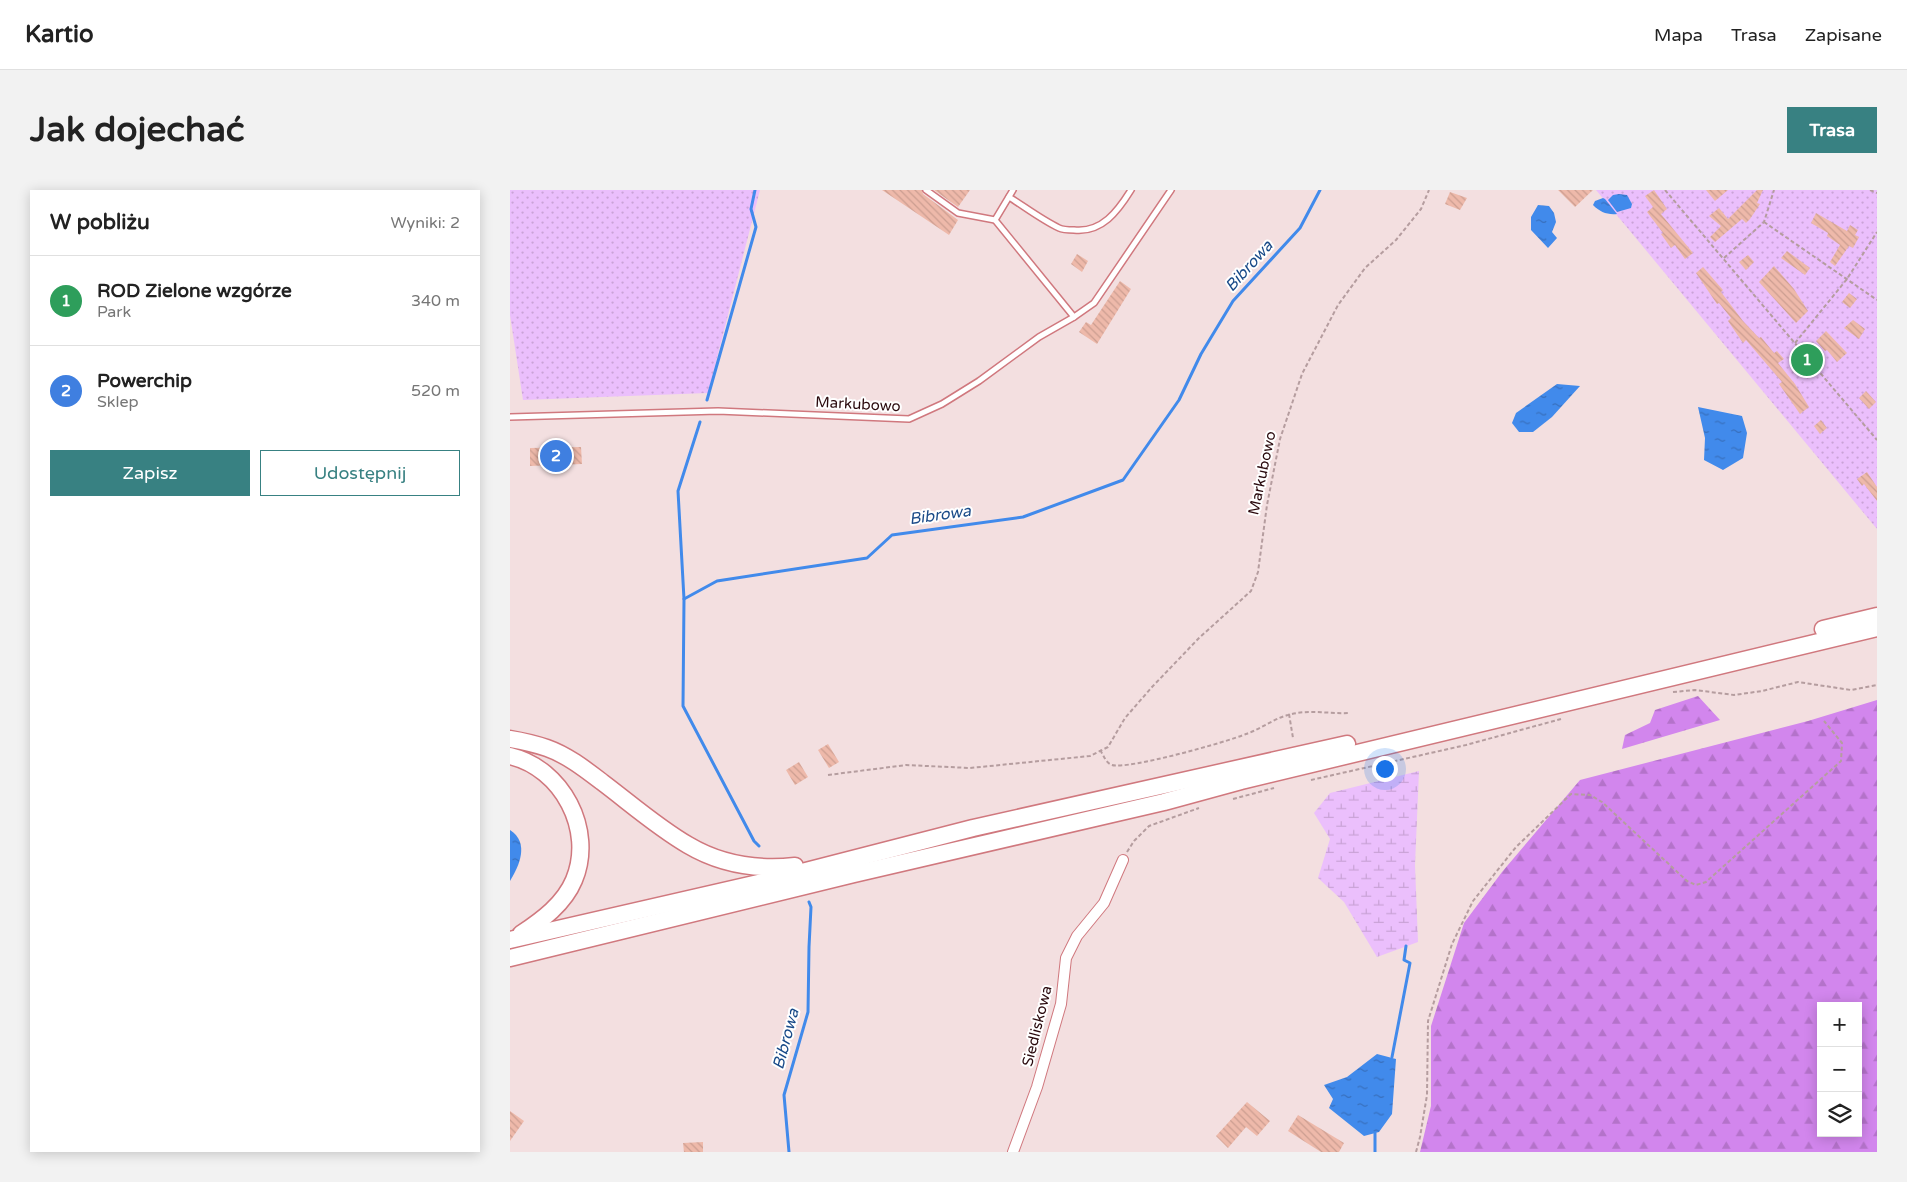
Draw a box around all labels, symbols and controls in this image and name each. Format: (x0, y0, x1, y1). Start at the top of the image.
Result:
text: Kartio (25, 20, 94, 49)
text: Mapa (1654, 24, 1703, 46)
text: Trasa (1731, 24, 1777, 46)
text: Zapisane (1805, 24, 1882, 46)
button: Trasa (1787, 107, 1877, 153)
text: Jak dojechać (30, 109, 245, 151)
text: W pobliżu (50, 210, 150, 235)
text: Wyniki: 2 (391, 213, 460, 233)
water label: Bibrowa (1221, 235, 1278, 296)
text: ROD Zielone wzgórze (97, 280, 292, 302)
text: 1 (61, 291, 71, 311)
text: 340 m (411, 291, 460, 311)
text: Park (97, 302, 131, 322)
pin: 1 (1791, 341, 1823, 379)
text: Powerchip (97, 370, 192, 392)
text: 2 (61, 381, 71, 401)
text: 520 m (411, 381, 460, 401)
text: Sklep (97, 392, 139, 412)
street label: Markubowo (815, 393, 901, 415)
street label: Markubowo (1244, 429, 1280, 517)
pin: 2 (540, 437, 572, 475)
button: Zapisz (50, 450, 250, 496)
button: Udostępnij (260, 450, 460, 496)
water label: Bibrowa (908, 501, 973, 529)
your location (1372, 756, 1398, 782)
street label: Siedliskowa (1018, 984, 1056, 1068)
map controls (1817, 1002, 1862, 1137)
button: + (1817, 1002, 1862, 1047)
water label: Bibrowa (768, 1005, 804, 1072)
button: − (1817, 1047, 1862, 1092)
button: layers (1817, 1092, 1862, 1137)

